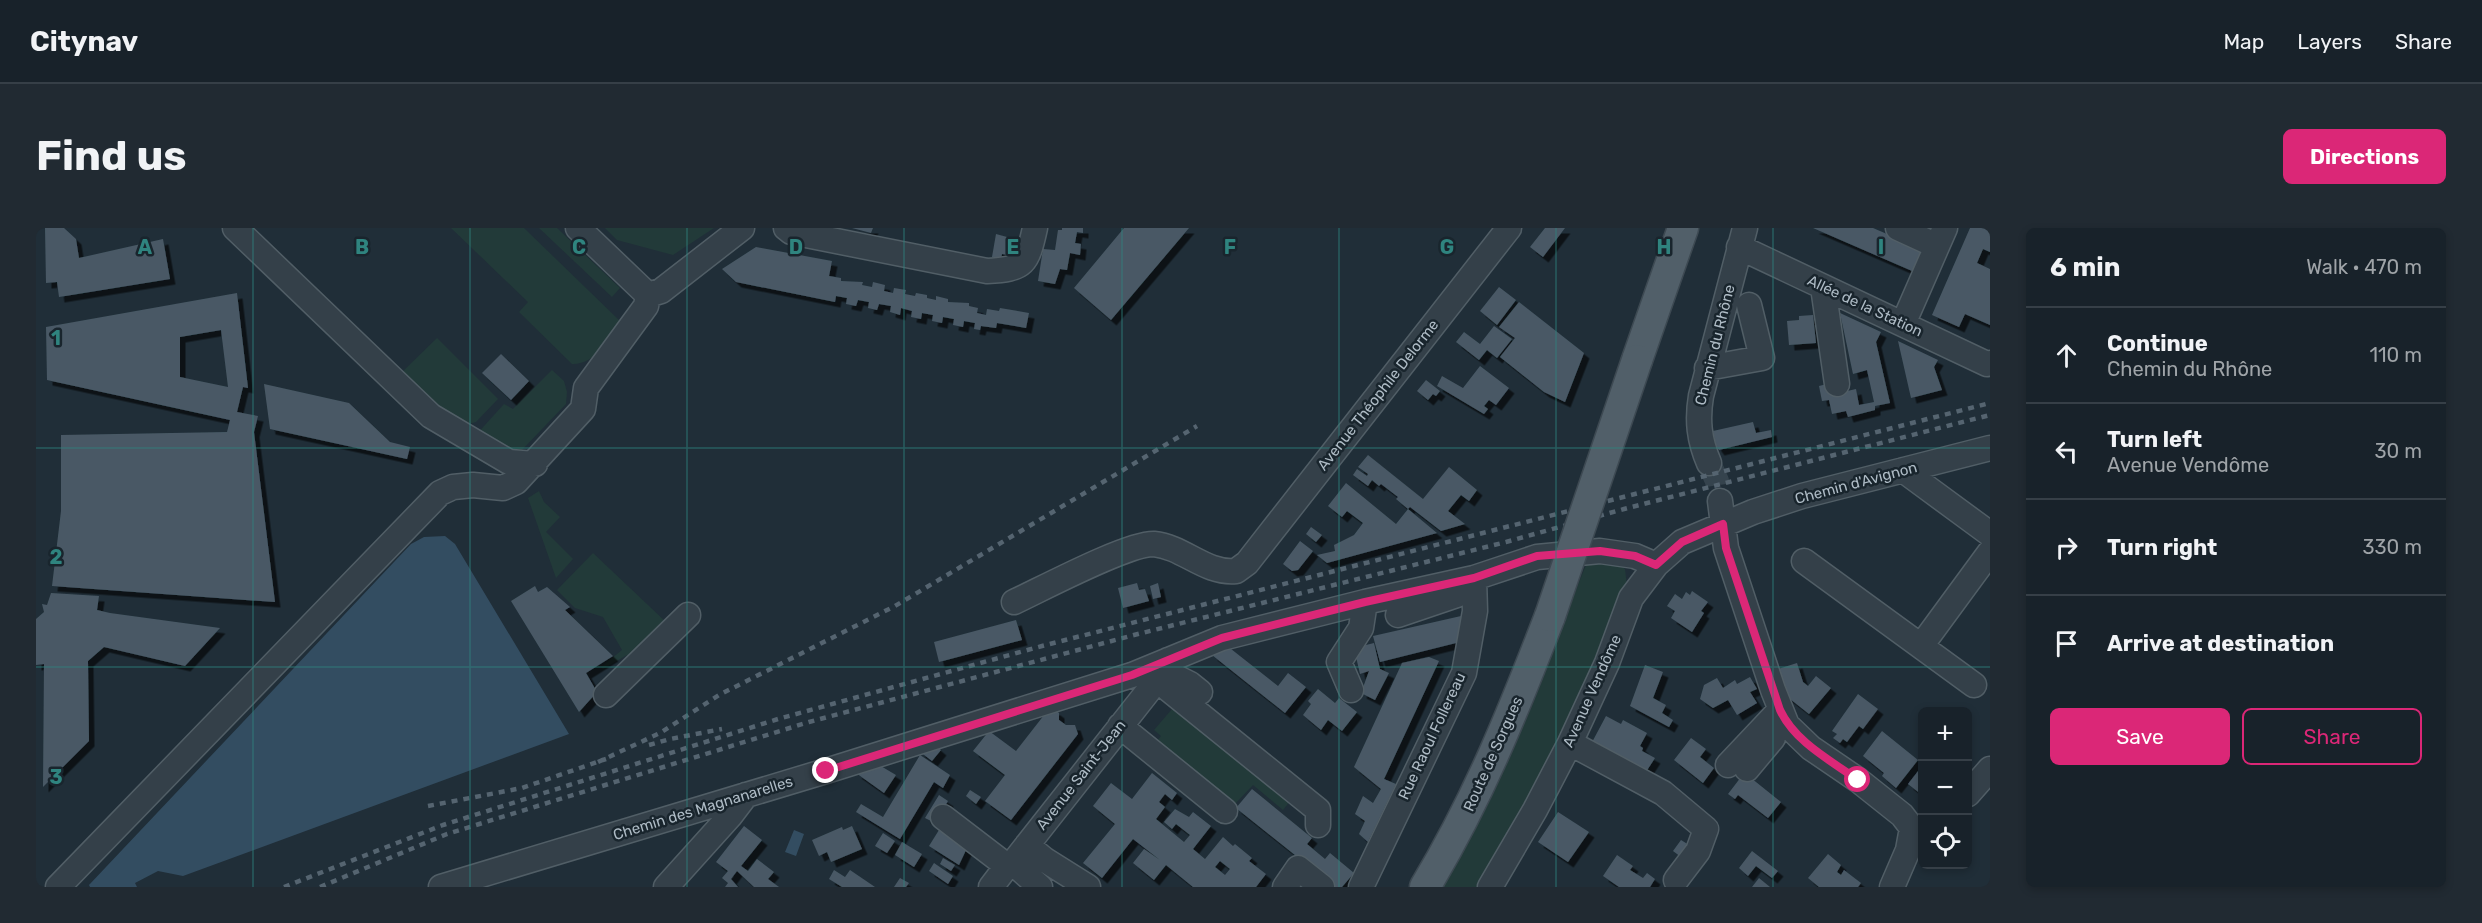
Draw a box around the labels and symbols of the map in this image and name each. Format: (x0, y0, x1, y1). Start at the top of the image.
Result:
text: A (138, 235, 153, 259)
text: B (355, 235, 369, 259)
text: C (572, 235, 586, 259)
text: D (789, 235, 803, 259)
text: E (1007, 235, 1019, 259)
text: F (1224, 235, 1236, 259)
text: G (1440, 235, 1454, 259)
text: H (1657, 235, 1671, 259)
text: I (1878, 235, 1884, 259)
street label: Allée de la Station (1805, 271, 1925, 341)
street label: Chemin du Rhône (1691, 283, 1739, 407)
street label: Avenue Théophile Delorme (1314, 316, 1442, 474)
text: 1 (51, 326, 61, 350)
street label: Chemin d'Avignon (1793, 458, 1919, 508)
text: 2 (50, 545, 63, 569)
street label: Avenue Vendôme (1559, 632, 1625, 750)
street label: Rue Raoul Follereau (1395, 670, 1469, 802)
street label: Route de Sorgues (1460, 693, 1527, 814)
street label: Avenue Saint-Jean (1033, 716, 1129, 834)
route end (812, 757, 838, 783)
text: 3 (49, 765, 63, 789)
route start (1844, 766, 1870, 792)
street label: Chemin des Magnanarelles (611, 772, 795, 844)

